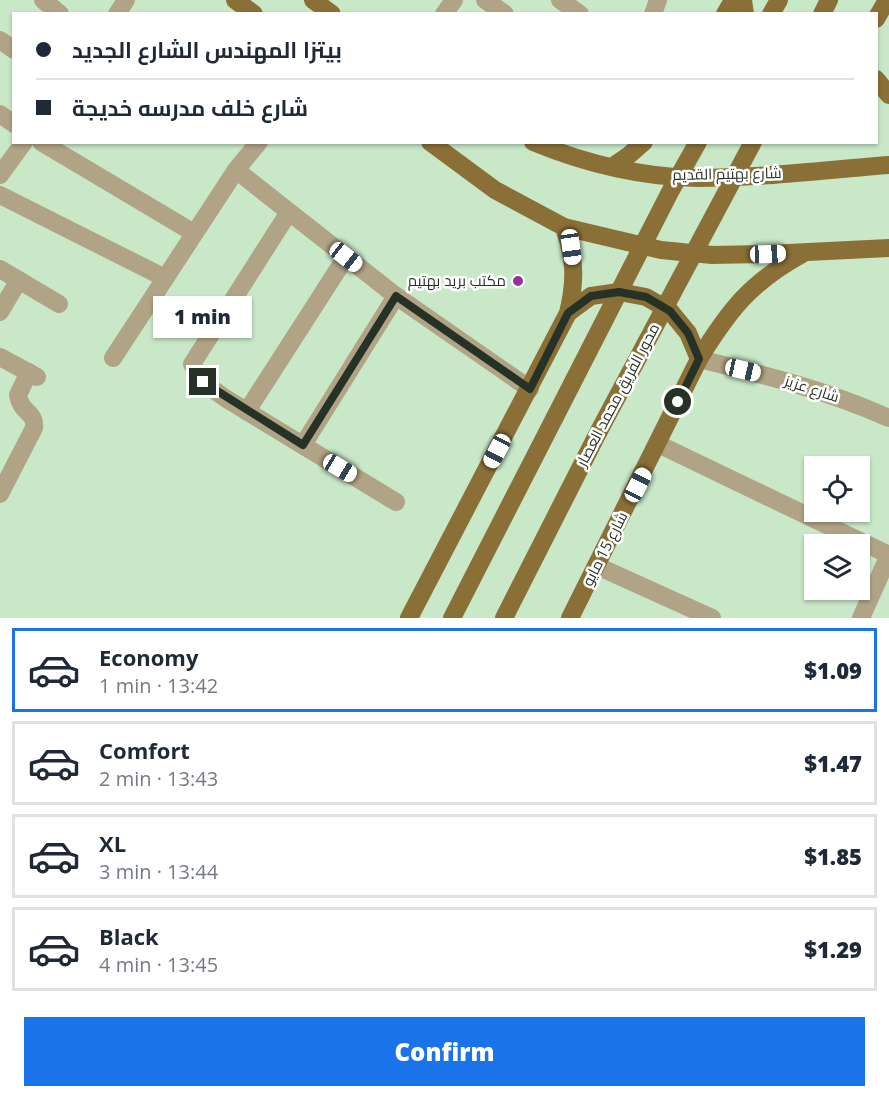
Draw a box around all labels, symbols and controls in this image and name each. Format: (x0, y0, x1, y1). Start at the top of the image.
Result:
text: بيتزا المهندس الشارع الجديد (72, 34, 342, 64)
text: شارع خلف مدرسه خديجة (72, 92, 308, 122)
street label: شارع بهتيم القديم (672, 162, 782, 186)
car (560, 228, 582, 266)
car (326, 239, 366, 275)
car (750, 244, 786, 264)
place label: مكتب بريد بهتيم (408, 270, 506, 291)
marker: مكتب بريد بهتيم (511, 274, 525, 288)
callout: 1 min (154, 295, 252, 337)
text: 1 min (174, 303, 231, 330)
street label: محور الفريق محمد العصار (570, 319, 664, 471)
car (723, 357, 763, 383)
route end (189, 368, 216, 395)
street label: شارع عزيز (781, 370, 842, 408)
route start (664, 388, 691, 415)
car (481, 431, 513, 471)
car (320, 451, 360, 485)
map controls (804, 456, 870, 600)
button: locate (804, 456, 870, 522)
car (622, 465, 654, 505)
street label: شارع 15 مايو (577, 508, 633, 590)
button: layers (804, 534, 870, 600)
text: Economy (99, 642, 198, 672)
icon: car (27, 643, 81, 697)
text: $1.09 (804, 655, 862, 685)
text: 1 min · 13:42 (99, 672, 218, 699)
text: Comfort (99, 735, 190, 765)
icon: car (27, 736, 81, 790)
text: $1.47 (804, 748, 862, 778)
text: 2 min · 13:43 (99, 765, 218, 792)
text: XL (99, 828, 126, 858)
icon: car (27, 829, 81, 883)
text: $1.85 (804, 841, 862, 871)
text: 3 min · 13:44 (99, 858, 218, 885)
text: Black (99, 921, 159, 951)
icon: car (27, 922, 81, 976)
text: $1.29 (804, 934, 862, 964)
text: 4 min · 13:45 (99, 951, 218, 978)
button: Confirm (24, 1017, 865, 1086)

